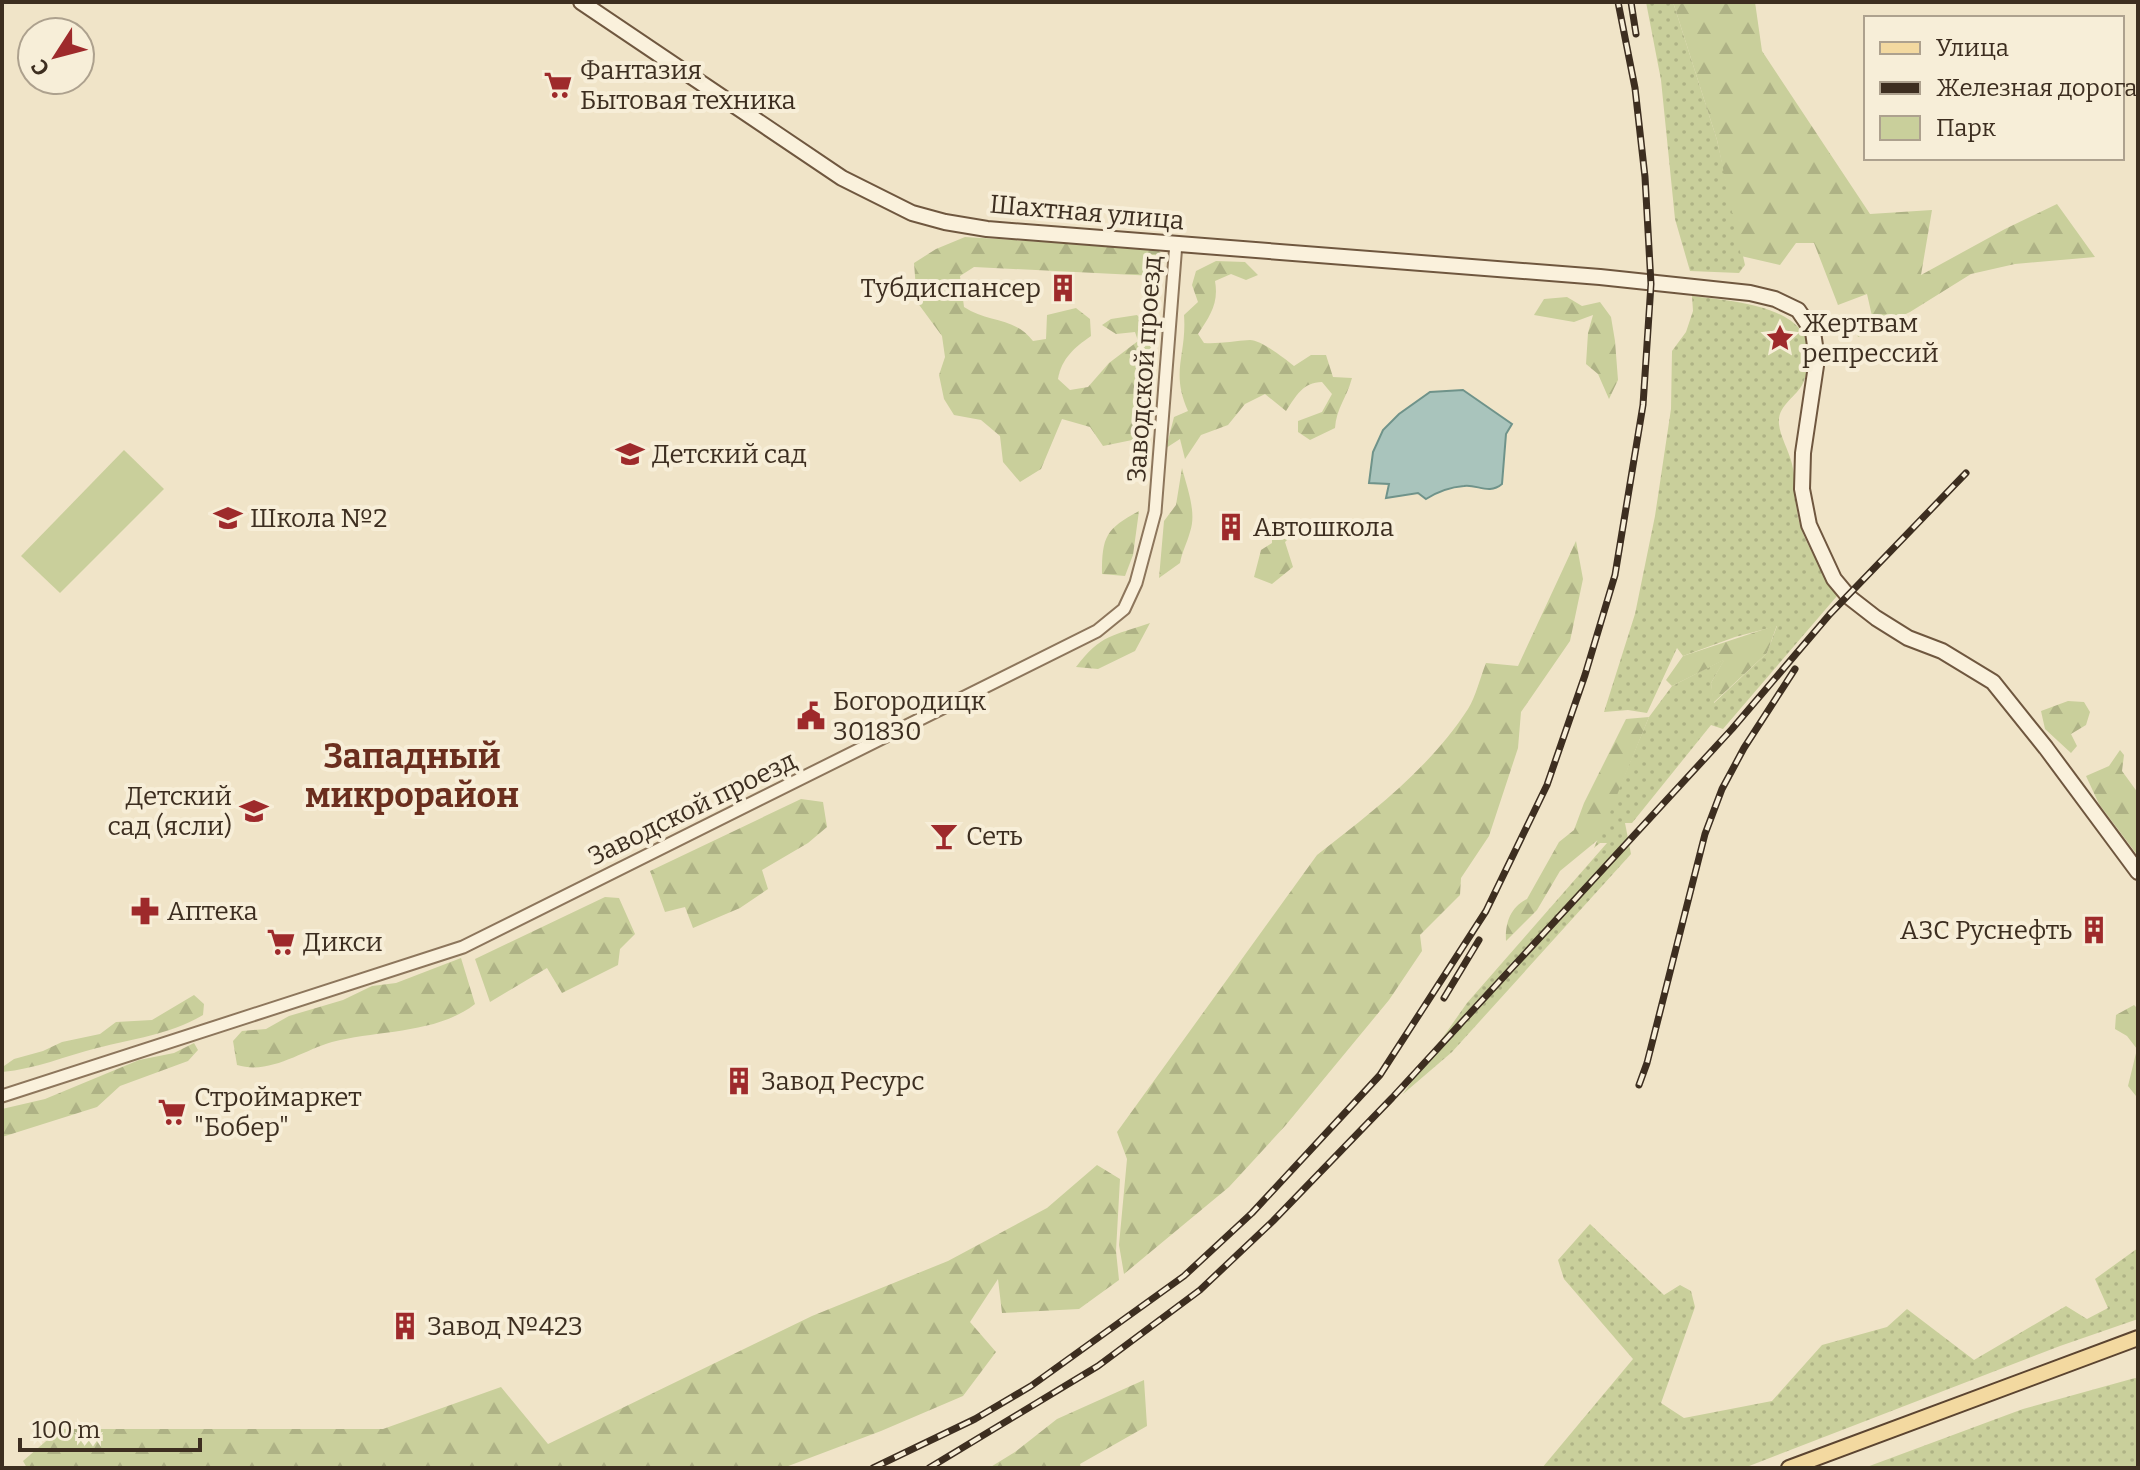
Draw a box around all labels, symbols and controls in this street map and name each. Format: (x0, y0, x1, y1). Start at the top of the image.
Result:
north arrow (16, 16, 96, 96)
legend (1864, 16, 2124, 160)
text: Улица (1936, 34, 2009, 62)
text: С (25, 54, 55, 81)
place label: Фантазия Бытовая техника (580, 55, 796, 116)
supermarket icon: Фантазия Бытовая техника (543, 70, 573, 100)
text: Железная дорога (1936, 74, 2138, 102)
text: Парк (1936, 114, 1996, 142)
street label: Шахтная улица (988, 189, 1186, 236)
street label: Заводской проезд (1121, 254, 1168, 484)
place label: Тубдиспансер (861, 273, 1041, 304)
building icon: Тубдиспансер (1048, 273, 1078, 303)
place label: Жертвам репрессий (1802, 308, 1939, 369)
place icon: Жертвам репрессий (1765, 323, 1795, 353)
school or university icon: Детский сад (615, 439, 645, 469)
place label: Детский сад (652, 439, 807, 470)
school or university icon: Школа №2 (213, 503, 243, 533)
place label: Школа №2 (250, 503, 387, 534)
building icon: Автошкола (1216, 512, 1246, 542)
place label: Автошкола (1253, 512, 1394, 543)
place label: Богородицк 301830 (833, 686, 987, 747)
public building icon: Богородицк 301830 (796, 701, 826, 731)
district label: Западный микрорайон (305, 736, 519, 816)
street label: Заводской проезд (583, 745, 801, 872)
place label: Детский сад (ясли) (107, 781, 232, 842)
school or university icon: Детский сад (ясли) (239, 796, 269, 826)
bar icon: Сеть (929, 821, 959, 851)
place label: Сеть (966, 821, 1023, 852)
pharmacy icon: Аптека (130, 896, 160, 926)
place label: Аптека (167, 896, 258, 927)
place label: АЗС Руснефть (1900, 915, 2072, 946)
building icon: АЗС Руснефть (2079, 915, 2109, 945)
supermarket icon: Дикси (266, 927, 296, 957)
place label: Дикси (303, 927, 383, 958)
building icon: Завод Ресурс (724, 1066, 754, 1096)
place label: Завод Ресурс (761, 1066, 925, 1097)
place label: Строймаркет "Бобер" (194, 1082, 362, 1143)
supermarket icon: Строймаркет "Бобер" (157, 1097, 187, 1127)
building icon: Завод №423 (390, 1311, 420, 1341)
place label: Завод №423 (427, 1311, 583, 1342)
scale bar (20, 1402, 200, 1452)
text: 100 m (32, 1416, 100, 1444)

